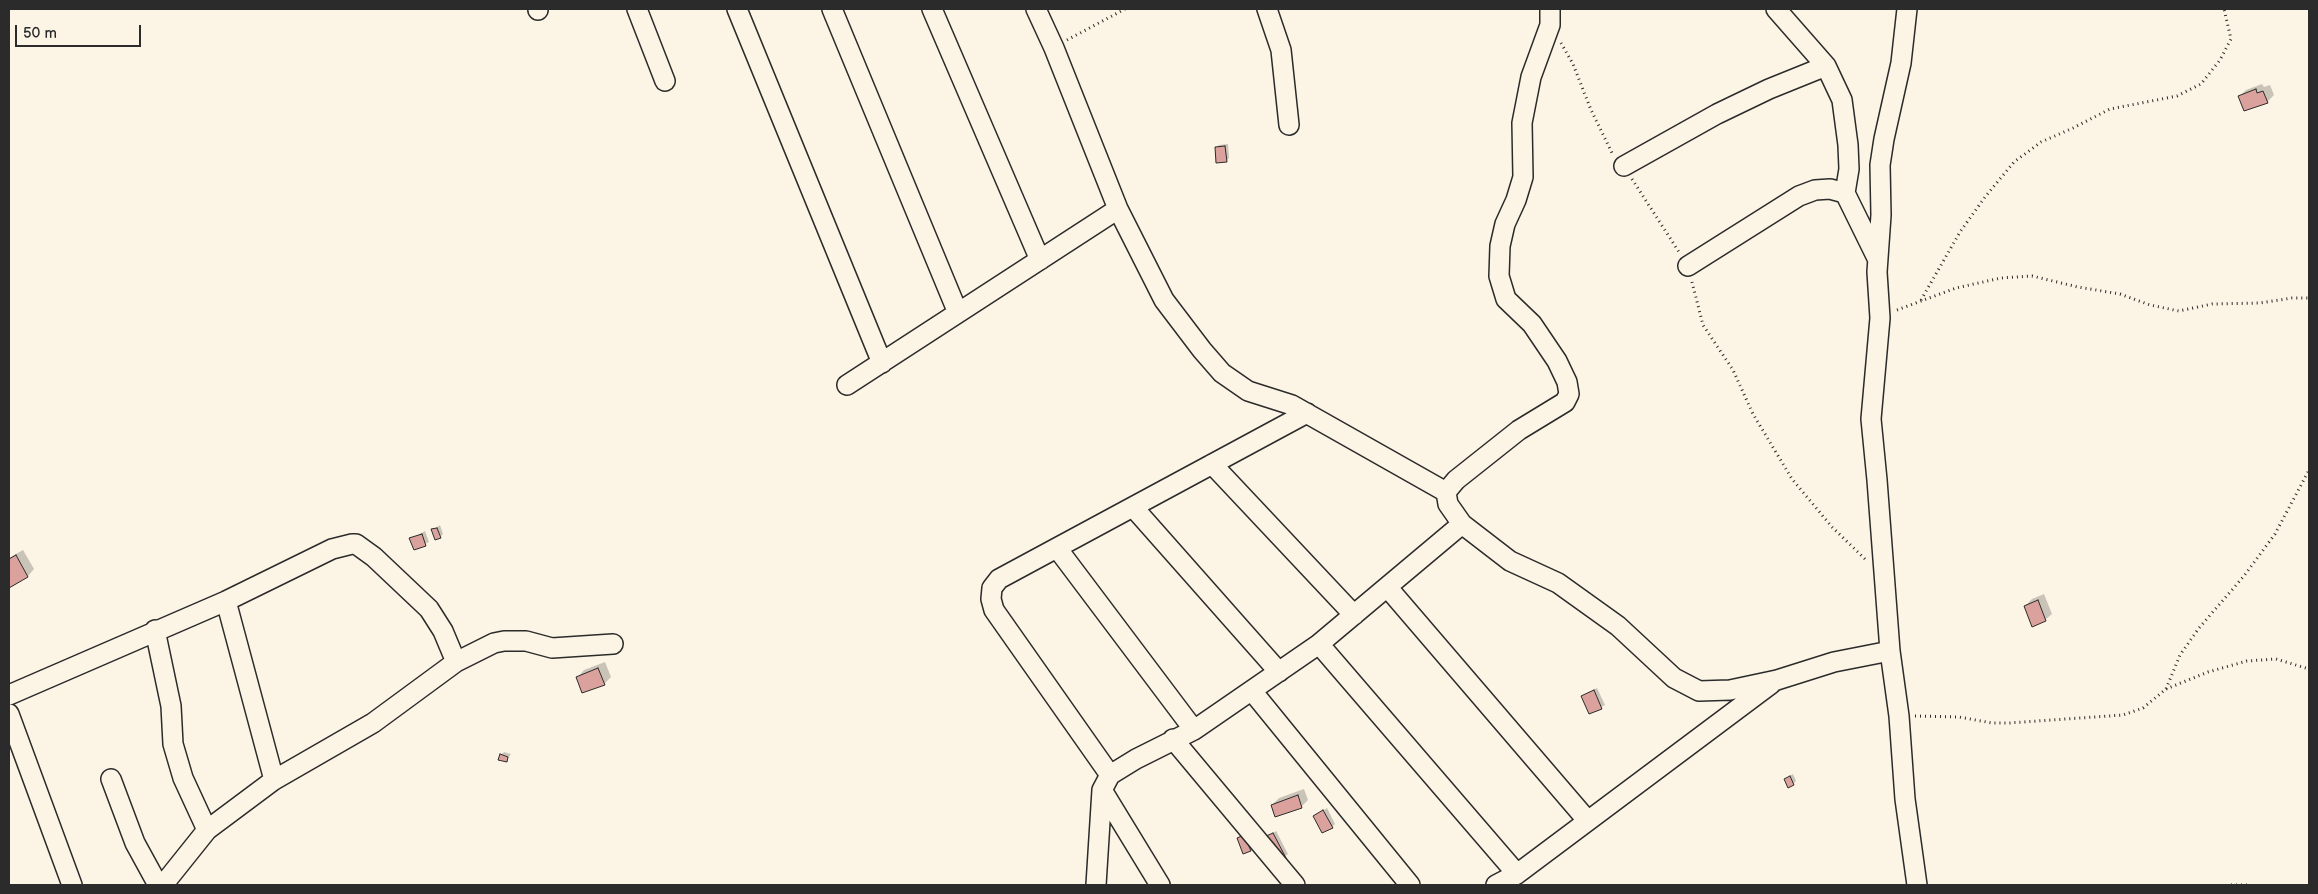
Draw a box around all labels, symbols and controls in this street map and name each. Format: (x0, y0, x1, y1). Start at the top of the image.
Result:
scale bar (18, 15, 144, 47)
text: 50 m (23, 24, 57, 43)

